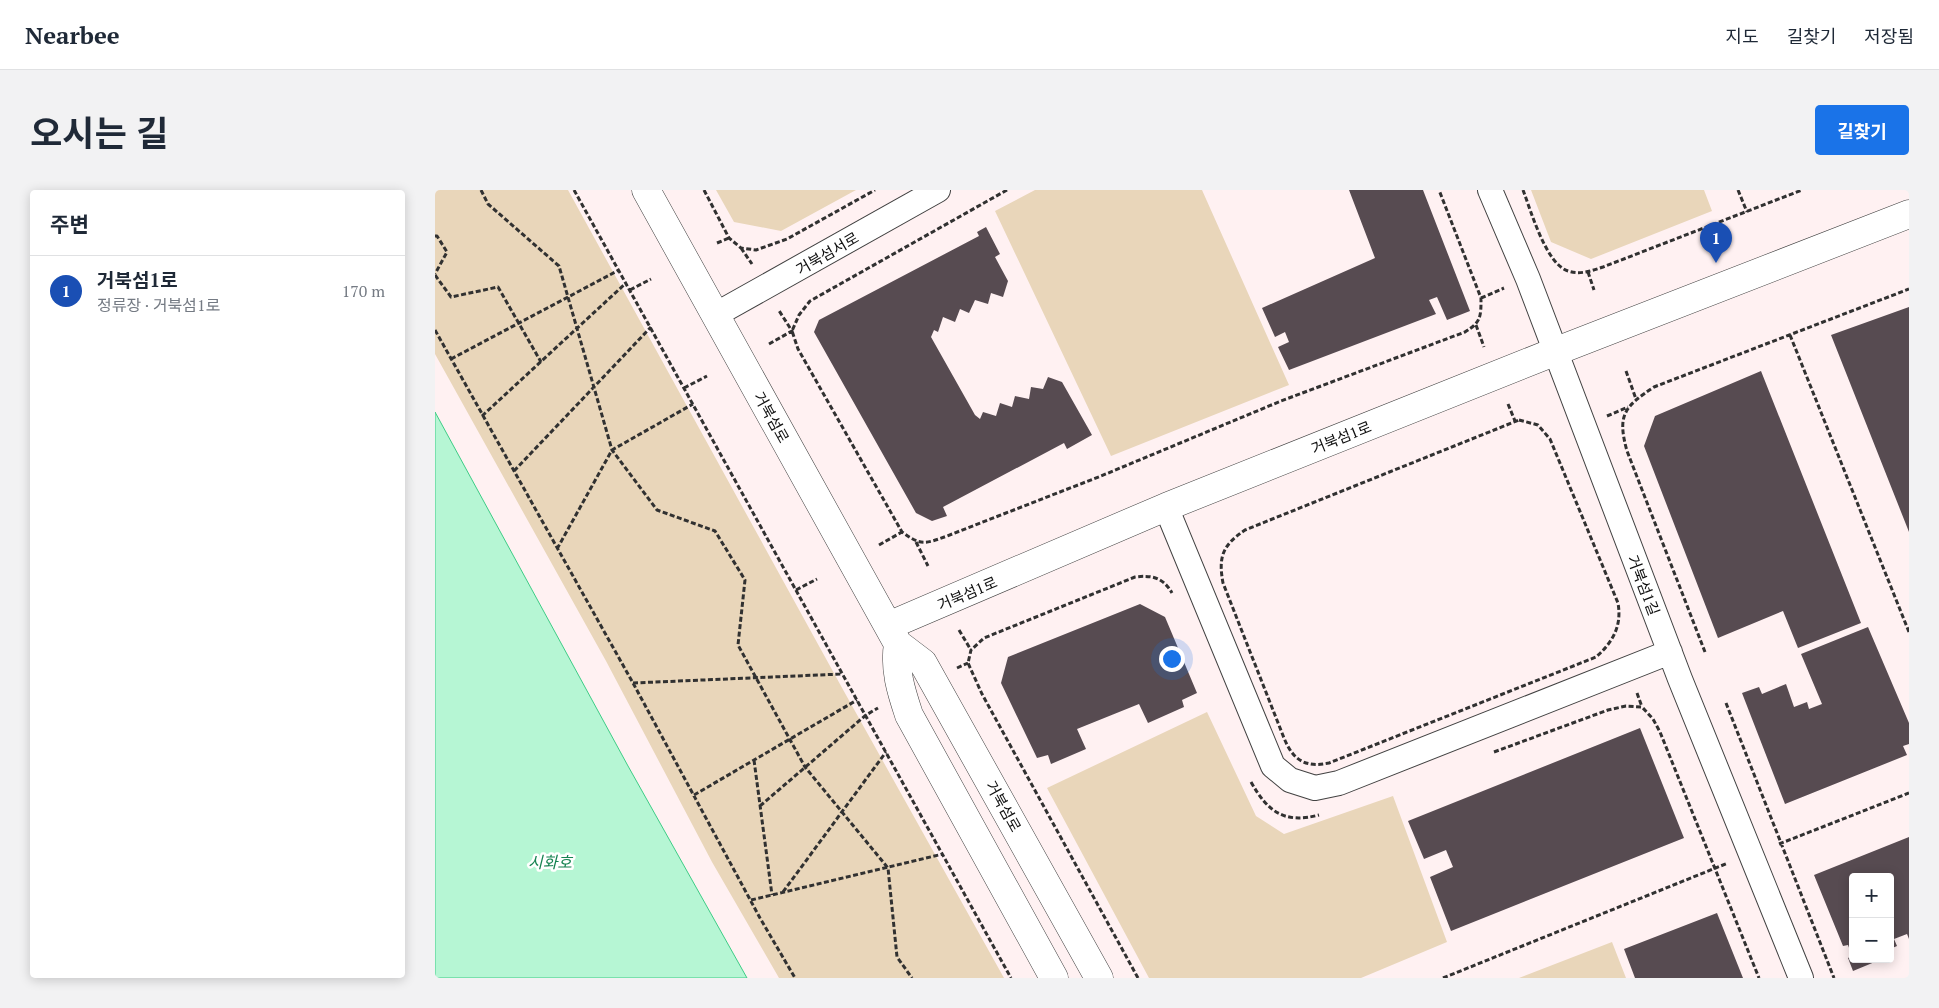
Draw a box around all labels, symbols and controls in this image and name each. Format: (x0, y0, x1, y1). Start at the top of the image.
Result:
text: Nearbee (25, 19, 120, 51)
text: 지도 (1726, 24, 1759, 48)
text: 길찾기 (1787, 24, 1836, 48)
text: 저장됨 (1864, 24, 1914, 48)
button: 길찾기 (1815, 105, 1909, 155)
text: 오시는 길 (30, 110, 168, 156)
text: 주변 (50, 210, 89, 238)
pin: 1 (1700, 222, 1732, 263)
street label: 거북섬서로 (792, 227, 862, 279)
text: 거북섬1로 (97, 267, 178, 292)
text: 1 (61, 280, 71, 302)
text: 170 m (342, 280, 385, 302)
text: 정류장 · 거북섬1로 (97, 294, 220, 316)
street label: 거북섬로 (750, 388, 794, 446)
street label: 거북섬1로 (1308, 416, 1374, 458)
street label: 거북섬1길 (1623, 552, 1665, 618)
street label: 거북섬1로 (934, 571, 1000, 615)
your location (1159, 646, 1185, 672)
street label: 거북섬로 (982, 777, 1026, 835)
water label: 시화호 (528, 851, 573, 873)
map controls (1849, 873, 1894, 963)
button: + (1849, 873, 1894, 918)
button: − (1849, 918, 1894, 963)

